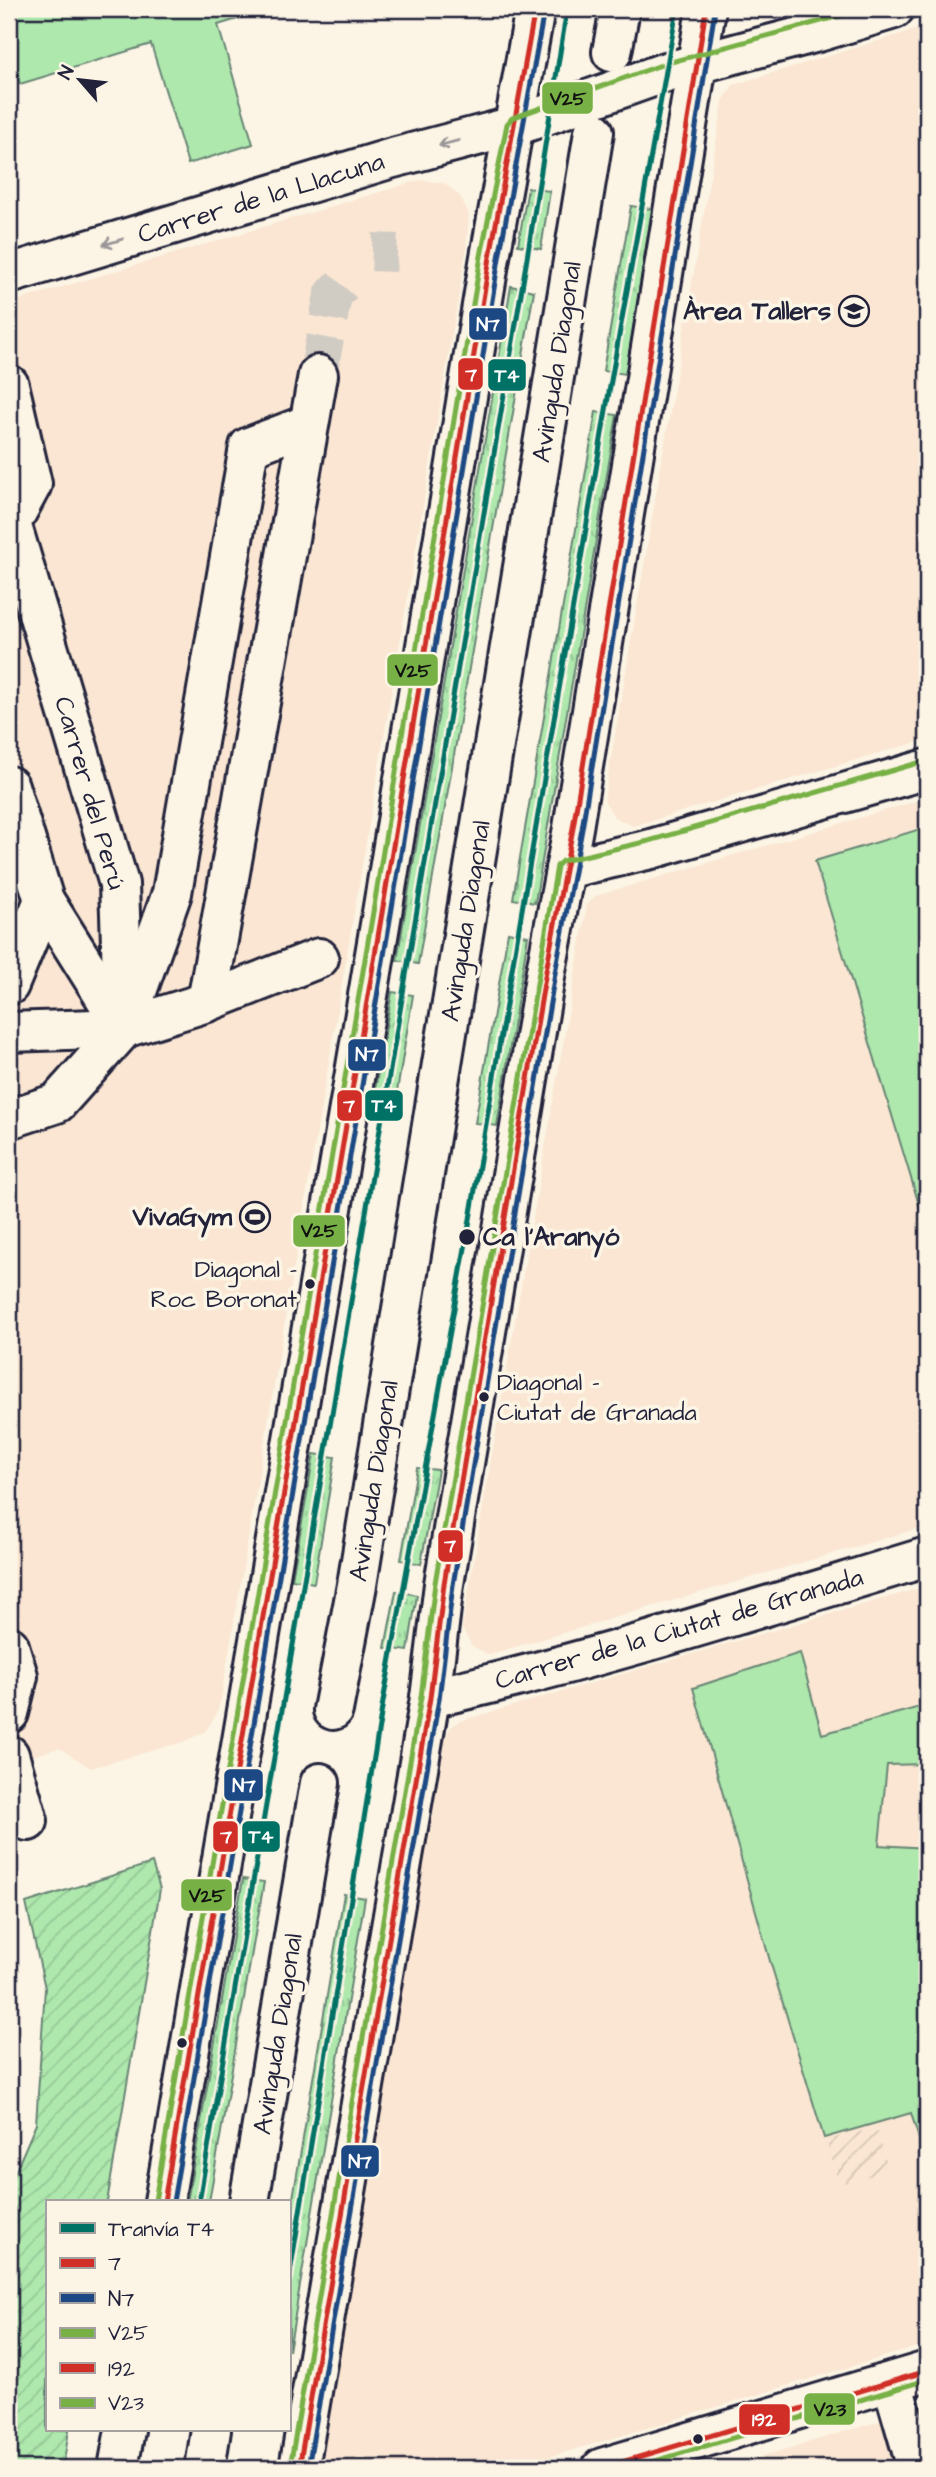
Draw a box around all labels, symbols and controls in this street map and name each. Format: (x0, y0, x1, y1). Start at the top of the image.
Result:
north arrow (46, 46, 116, 116)
text: N (52, 61, 81, 84)
line badge: V25 (541, 81, 594, 115)
text: V25 (549, 86, 587, 113)
one-way arrow (438, 137, 461, 150)
street label: Carrer de la Llacuna (133, 143, 389, 253)
one-way arrow (102, 237, 124, 250)
street label: Avinguda Diagonal (523, 259, 593, 465)
place label: Àrea Tallers (683, 293, 831, 329)
school or university icon: Àrea Tallers (837, 294, 871, 328)
line badge: N7 (468, 307, 508, 341)
text: N7 (476, 312, 500, 339)
line badge: 7 (457, 357, 484, 391)
line badge: T4 (487, 358, 527, 392)
text: 7 (464, 362, 477, 389)
text: T4 (494, 363, 519, 390)
line badge: V25 (386, 653, 439, 687)
text: V25 (394, 658, 432, 685)
street label: Carrer del Perú (45, 692, 135, 894)
street label: Avinguda Diagonal (432, 818, 502, 1024)
line badge: N7 (347, 1038, 387, 1072)
text: N7 (355, 1042, 379, 1069)
line badge: 7 (336, 1089, 363, 1122)
line badge: T4 (364, 1089, 404, 1122)
text: 7 (342, 1093, 355, 1120)
text: T4 (371, 1093, 396, 1120)
place label: VivaGym (132, 1199, 233, 1238)
sports icon: VivaGym (238, 1200, 272, 1234)
line badge: V25 (292, 1214, 346, 1248)
text: V25 (300, 1218, 338, 1245)
place label: Ca l'Aranyó (483, 1219, 620, 1258)
marker: Ca l'Aranyó (457, 1227, 477, 1247)
place label: Diagonal - Roc Boronat (150, 1253, 298, 1317)
marker: Diagonal - Roc Boronat (303, 1277, 317, 1291)
place label: Diagonal - Ciutat de Granada (497, 1366, 697, 1430)
street label: Avinguda Diagonal (340, 1378, 410, 1584)
marker: Diagonal - Ciutat de Granada (477, 1390, 491, 1404)
line badge: 7 (437, 1529, 464, 1563)
text: 7 (443, 1533, 456, 1560)
street label: Carrer de la Ciutat de Granada (491, 1559, 867, 1699)
line badge: N7 (223, 1768, 264, 1802)
text: N7 (232, 1773, 256, 1800)
line badge: 7 (212, 1820, 239, 1853)
line badge: T4 (241, 1820, 281, 1853)
text: 7 (219, 1824, 232, 1851)
text: T4 (248, 1824, 273, 1851)
line badge: V25 (180, 1878, 233, 1912)
text: V25 (188, 1883, 226, 1910)
street label: Avinguda Diagonal (244, 1931, 314, 2137)
unlabelled marker (175, 2036, 189, 2050)
line badge: N7 (340, 2144, 380, 2178)
text: N7 (348, 2149, 372, 2176)
legend (46, 2200, 290, 2432)
text: Tranvía T4 (108, 2215, 214, 2244)
text: 7 (108, 2249, 121, 2278)
text: N7 (108, 2285, 134, 2314)
text: V25 (108, 2319, 148, 2348)
text: 192 (108, 2355, 135, 2384)
text: V23 (108, 2389, 144, 2418)
line badge: V23 (803, 2392, 856, 2426)
text: V23 (813, 2397, 847, 2424)
line badge: 192 (738, 2403, 791, 2436)
text: 192 (752, 2407, 776, 2434)
unlabelled marker (691, 2432, 705, 2446)

